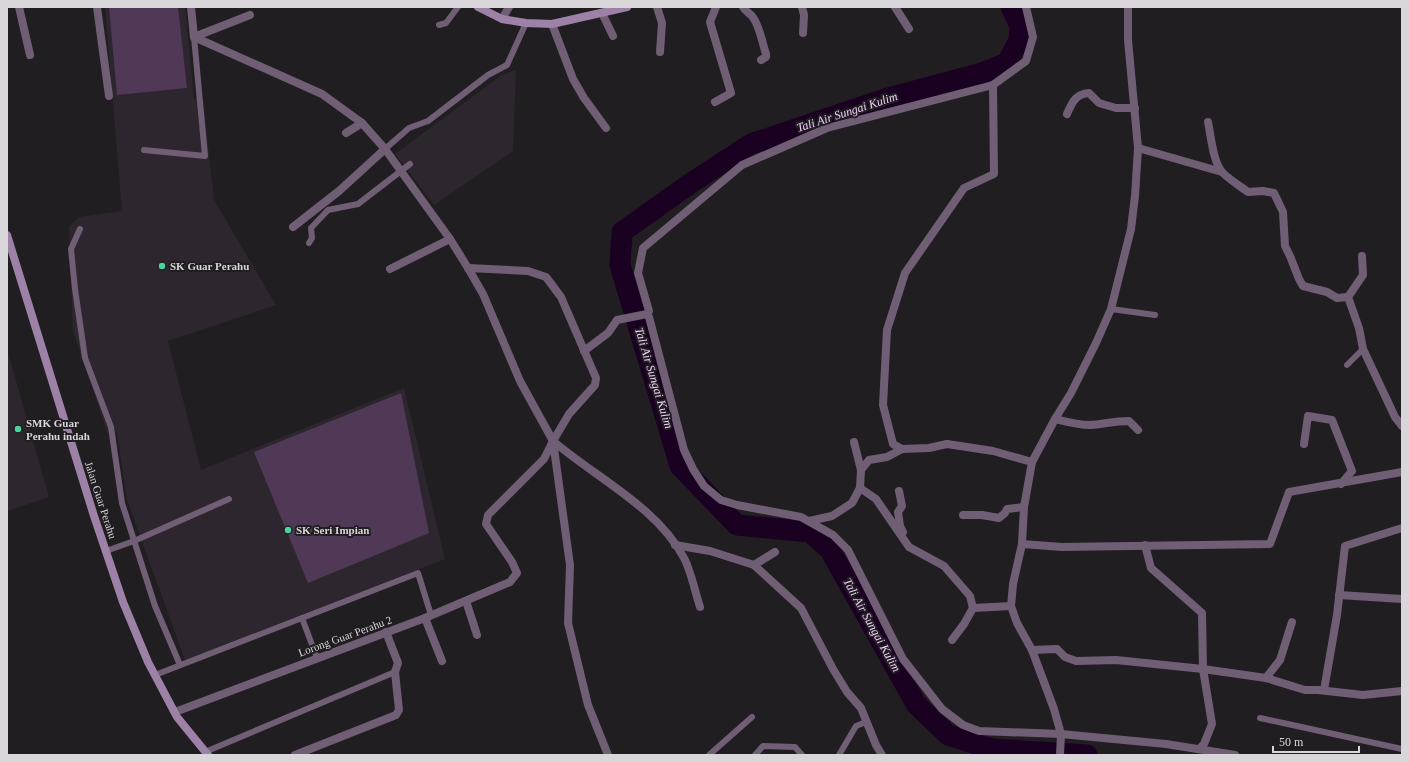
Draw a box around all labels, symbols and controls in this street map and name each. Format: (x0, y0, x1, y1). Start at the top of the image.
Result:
water label: Tali Air Sungai Kulim (795, 89, 899, 135)
place label: SK Guar Perahu (170, 260, 249, 272)
marker: SK Guar Perahu (157, 261, 167, 271)
water label: Tali Air Sungai Kulim (632, 326, 676, 431)
place label: SMK Guar Perahu indah (26, 417, 90, 442)
marker: SMK Guar Perahu indah (13, 424, 23, 434)
street label: Jalan Guar Perahu (83, 460, 119, 541)
place label: SK Seri Impian (296, 524, 369, 536)
marker: SK Seri Impian (283, 525, 293, 535)
water label: Tali Air Sungai Kulim (840, 576, 904, 675)
street label: Lorong Guar Perahu 2 (297, 613, 393, 659)
scale bar (1273, 728, 1359, 754)
text: 50 m (1279, 735, 1304, 749)

